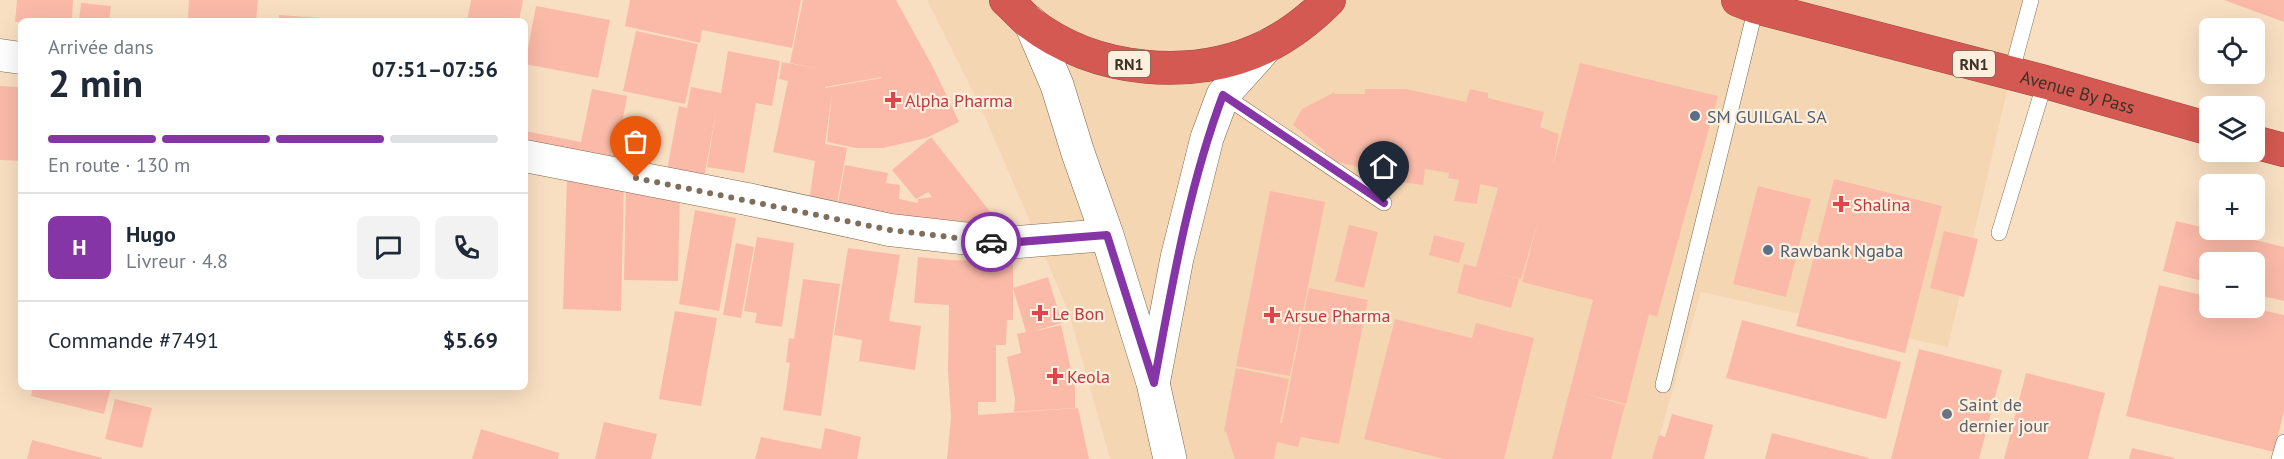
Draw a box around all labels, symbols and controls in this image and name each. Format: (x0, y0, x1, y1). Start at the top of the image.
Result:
map controls (2199, 18, 2265, 318)
button: locate (2199, 18, 2265, 84)
text: Arrivée dans (48, 34, 154, 60)
road number: RN1 (1108, 51, 1150, 77)
road number: RN1 (1953, 51, 1995, 77)
text: 07:51–07:56 (372, 55, 498, 83)
text: 2 min (48, 57, 143, 108)
street label: Avenue By Pass (2018, 65, 2138, 119)
place label: Alpha Pharma (905, 89, 1013, 112)
marker: Alpha Pharma (886, 93, 900, 107)
button: layers (2199, 96, 2265, 162)
place label: SM GUILGAL SA (1707, 105, 1827, 128)
marker: SM GUILGAL SA (1688, 109, 1702, 123)
pin (610, 116, 661, 178)
icon: bag (619, 125, 652, 158)
pin (1358, 141, 1409, 203)
icon: home (1367, 150, 1400, 183)
text: En route · 130 m (48, 152, 190, 178)
button: + (2199, 174, 2265, 240)
place label: Shalina (1853, 193, 1910, 216)
marker: Shalina (1834, 197, 1848, 211)
courier (961, 212, 1021, 272)
button: chat (357, 216, 420, 279)
button: phone (435, 216, 498, 279)
text: Hugo (126, 220, 176, 248)
icon: car (975, 226, 1008, 259)
text: H (72, 233, 87, 261)
place label: Rawbank Ngaba (1780, 239, 1903, 262)
marker: Rawbank Ngaba (1761, 243, 1775, 257)
text: Livreur · 4.8 (126, 248, 228, 274)
button: − (2199, 252, 2265, 318)
place label: Le Bon (1052, 302, 1104, 325)
place label: Arsue Pharma (1284, 304, 1390, 327)
marker: Le Bon (1033, 306, 1047, 320)
marker: Arsue Pharma (1265, 308, 1279, 322)
text: Commande #7491 (48, 326, 219, 354)
text: $5.69 (443, 326, 498, 354)
place label: Keola (1067, 365, 1110, 388)
marker: Keola (1048, 369, 1062, 383)
place label: Saint de dernier jour (1959, 393, 2049, 437)
marker: Saint de dernier jour (1940, 407, 1954, 421)

